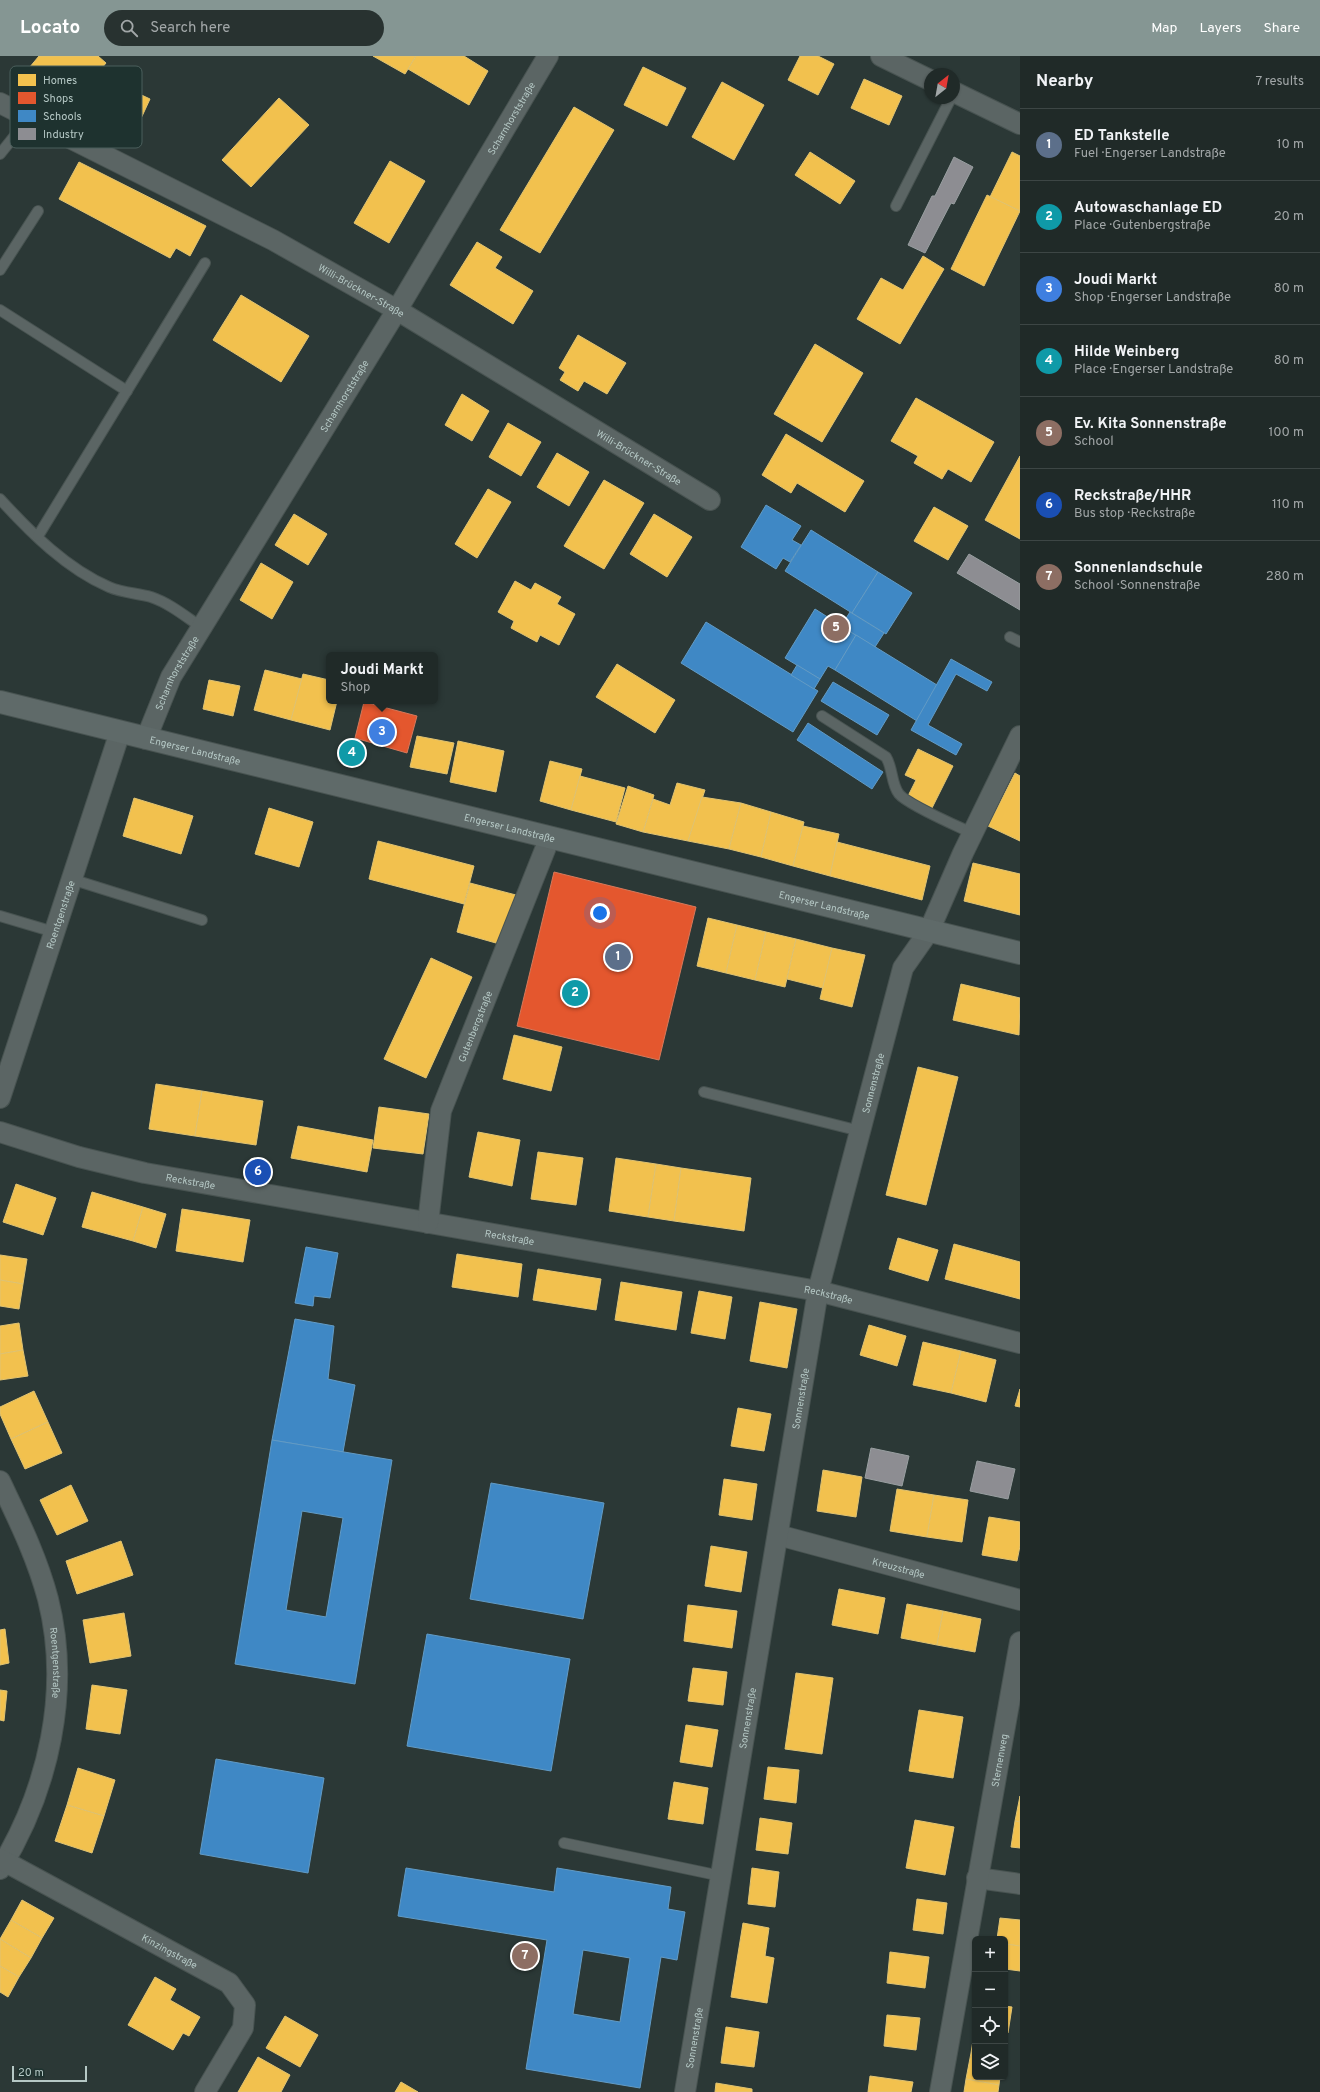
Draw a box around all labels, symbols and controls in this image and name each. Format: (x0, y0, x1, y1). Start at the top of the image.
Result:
search box (104, 10, 384, 46)
text: Locato (20, 16, 80, 40)
icon: search (118, 17, 140, 39)
text: Search here (150, 19, 230, 38)
text: Map (1151, 20, 1177, 37)
text: Layers (1199, 20, 1241, 37)
text: Share (1263, 20, 1300, 37)
legend (10, 66, 142, 148)
north arrow (924, 68, 960, 104)
text: Nearby (1036, 71, 1093, 93)
text: Homes (43, 74, 77, 88)
text: 7 results (1255, 74, 1304, 90)
street label: Scharnhorststraße (486, 80, 539, 158)
text: Shops (43, 92, 73, 106)
text: Schools (43, 110, 82, 124)
text: ED Tankstelle (1074, 127, 1170, 146)
text: Industry (43, 128, 84, 142)
text: 1 (1046, 137, 1052, 153)
text: 10 m (1277, 137, 1304, 153)
text: Fuel · Engerser Landstraße (1074, 146, 1226, 162)
text: Autowaschanlage ED (1074, 199, 1222, 218)
text: 2 (1045, 209, 1053, 225)
text: 20 m (1274, 209, 1304, 225)
text: Place · Gutenbergstraße (1074, 218, 1211, 234)
street label: Willi-Brückner-Straße (315, 262, 406, 321)
text: Joudi Markt (1074, 271, 1157, 290)
text: 3 (1045, 281, 1053, 297)
text: 80 m (1274, 281, 1304, 297)
text: Shop · Engerser Landstraße (1074, 290, 1231, 306)
text: Hilde Weinberg (1074, 343, 1179, 362)
text: 4 (1045, 353, 1053, 369)
text: 80 m (1274, 353, 1304, 369)
street label: Scharnhorststraße (318, 358, 373, 435)
text: Place · Engerser Landstraße (1074, 362, 1233, 378)
text: Ev. Kita Sonnenstraße (1074, 415, 1227, 434)
text: 5 (1045, 425, 1053, 441)
text: 100 m (1268, 425, 1304, 441)
street label: Willi-Brückner-Straße (593, 427, 683, 489)
text: School (1074, 434, 1114, 450)
text: Reckstraße/HHR (1074, 487, 1191, 506)
text: 6 (1045, 497, 1053, 513)
text: 110 m (1272, 497, 1304, 513)
text: Bus stop · Reckstraße (1074, 506, 1195, 522)
text: Sonnenlandschule (1074, 559, 1203, 578)
text: 7 (1046, 569, 1052, 585)
text: 280 m (1266, 569, 1304, 585)
text: School · Sonnenstraße (1074, 578, 1200, 594)
pin: 5 (823, 613, 849, 643)
street label: Scharnhorststraße (153, 634, 203, 713)
popup (326, 652, 438, 704)
text: Joudi Markt (340, 661, 424, 680)
text: Shop (340, 680, 370, 696)
pin: 3 (369, 717, 395, 747)
street label: Engerser Landstraße (148, 734, 242, 769)
pin: 4 (339, 738, 365, 768)
street label: Engerser Landstraße (463, 811, 556, 846)
street label: Roentgenstraße (44, 879, 79, 951)
street label: Engerser Landstraße (777, 889, 871, 924)
your location (590, 903, 610, 923)
pin: 1 (605, 942, 631, 972)
pin: 2 (562, 978, 588, 1008)
street label: Gutenbergstraße (456, 989, 496, 1064)
street label: Sonnenstraße (860, 1052, 888, 1115)
pin: 6 (245, 1157, 271, 1187)
street label: Reckstraße (165, 1172, 216, 1193)
street label: Reckstraße (484, 1228, 535, 1249)
street label: Reckstraße (803, 1284, 854, 1308)
street label: Sonnenstraße (790, 1367, 813, 1430)
street label: Kreuzstraße (871, 1556, 926, 1582)
street label: Roentgenstraße (46, 1626, 62, 1699)
street label: Sonnenstraße (737, 1687, 760, 1750)
street label: Sternenweg (989, 1733, 1012, 1788)
street label: Kinzingstraße (139, 1932, 199, 1973)
map controls (972, 1936, 1008, 2080)
button: + (972, 1936, 1008, 1972)
pin: 7 (512, 1941, 538, 1971)
button: − (972, 1972, 1008, 2008)
street label: Sonnenstraße (684, 2006, 707, 2070)
button: locate (972, 2008, 1008, 2044)
button: layers (972, 2044, 1008, 2080)
scale bar (12, 2064, 87, 2083)
text: 20 m (18, 2066, 44, 2080)

